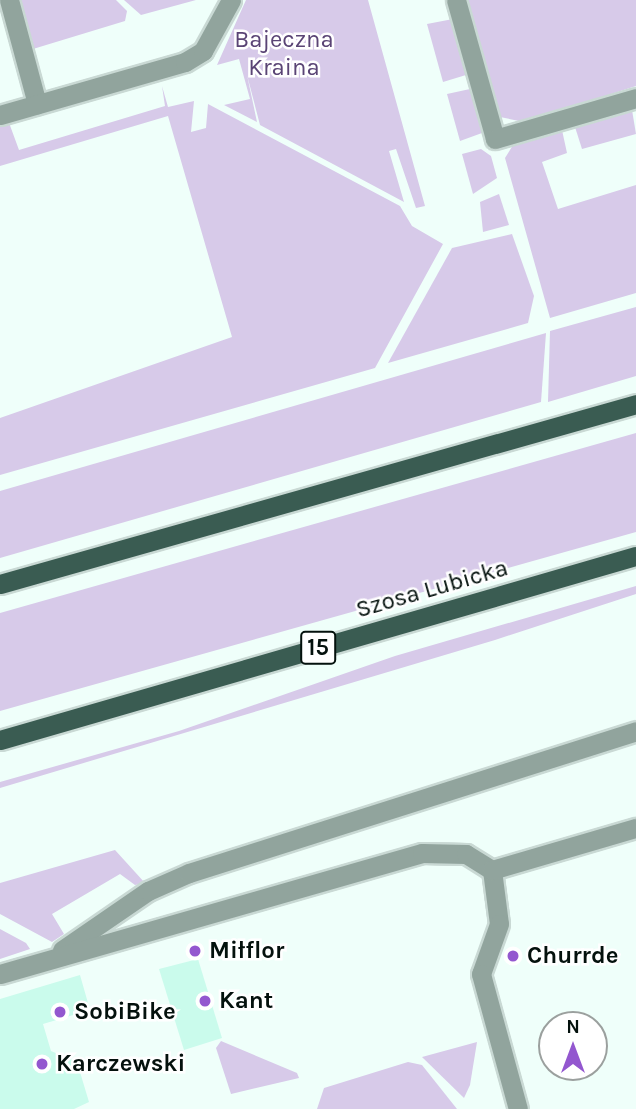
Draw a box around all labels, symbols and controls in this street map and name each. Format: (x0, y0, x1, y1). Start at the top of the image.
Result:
park label: Bajeczna Kraina (234, 26, 334, 82)
street label: Szosa Lubicka (353, 554, 511, 624)
road number: 15 (299, 628, 337, 668)
place label: Miłflor (209, 937, 284, 965)
place label: Churrde (527, 942, 618, 970)
marker: Miłflor (187, 943, 203, 959)
marker: Churrde (505, 948, 521, 964)
place label: Kant (219, 987, 273, 1015)
marker: Kant (197, 993, 213, 1009)
place label: SobiBike (74, 998, 176, 1026)
marker: SobiBike (52, 1004, 68, 1020)
north arrow (538, 1011, 608, 1081)
text: N (566, 1016, 580, 1038)
place label: Karczewski (56, 1050, 185, 1078)
marker: Karczewski (34, 1056, 50, 1072)

